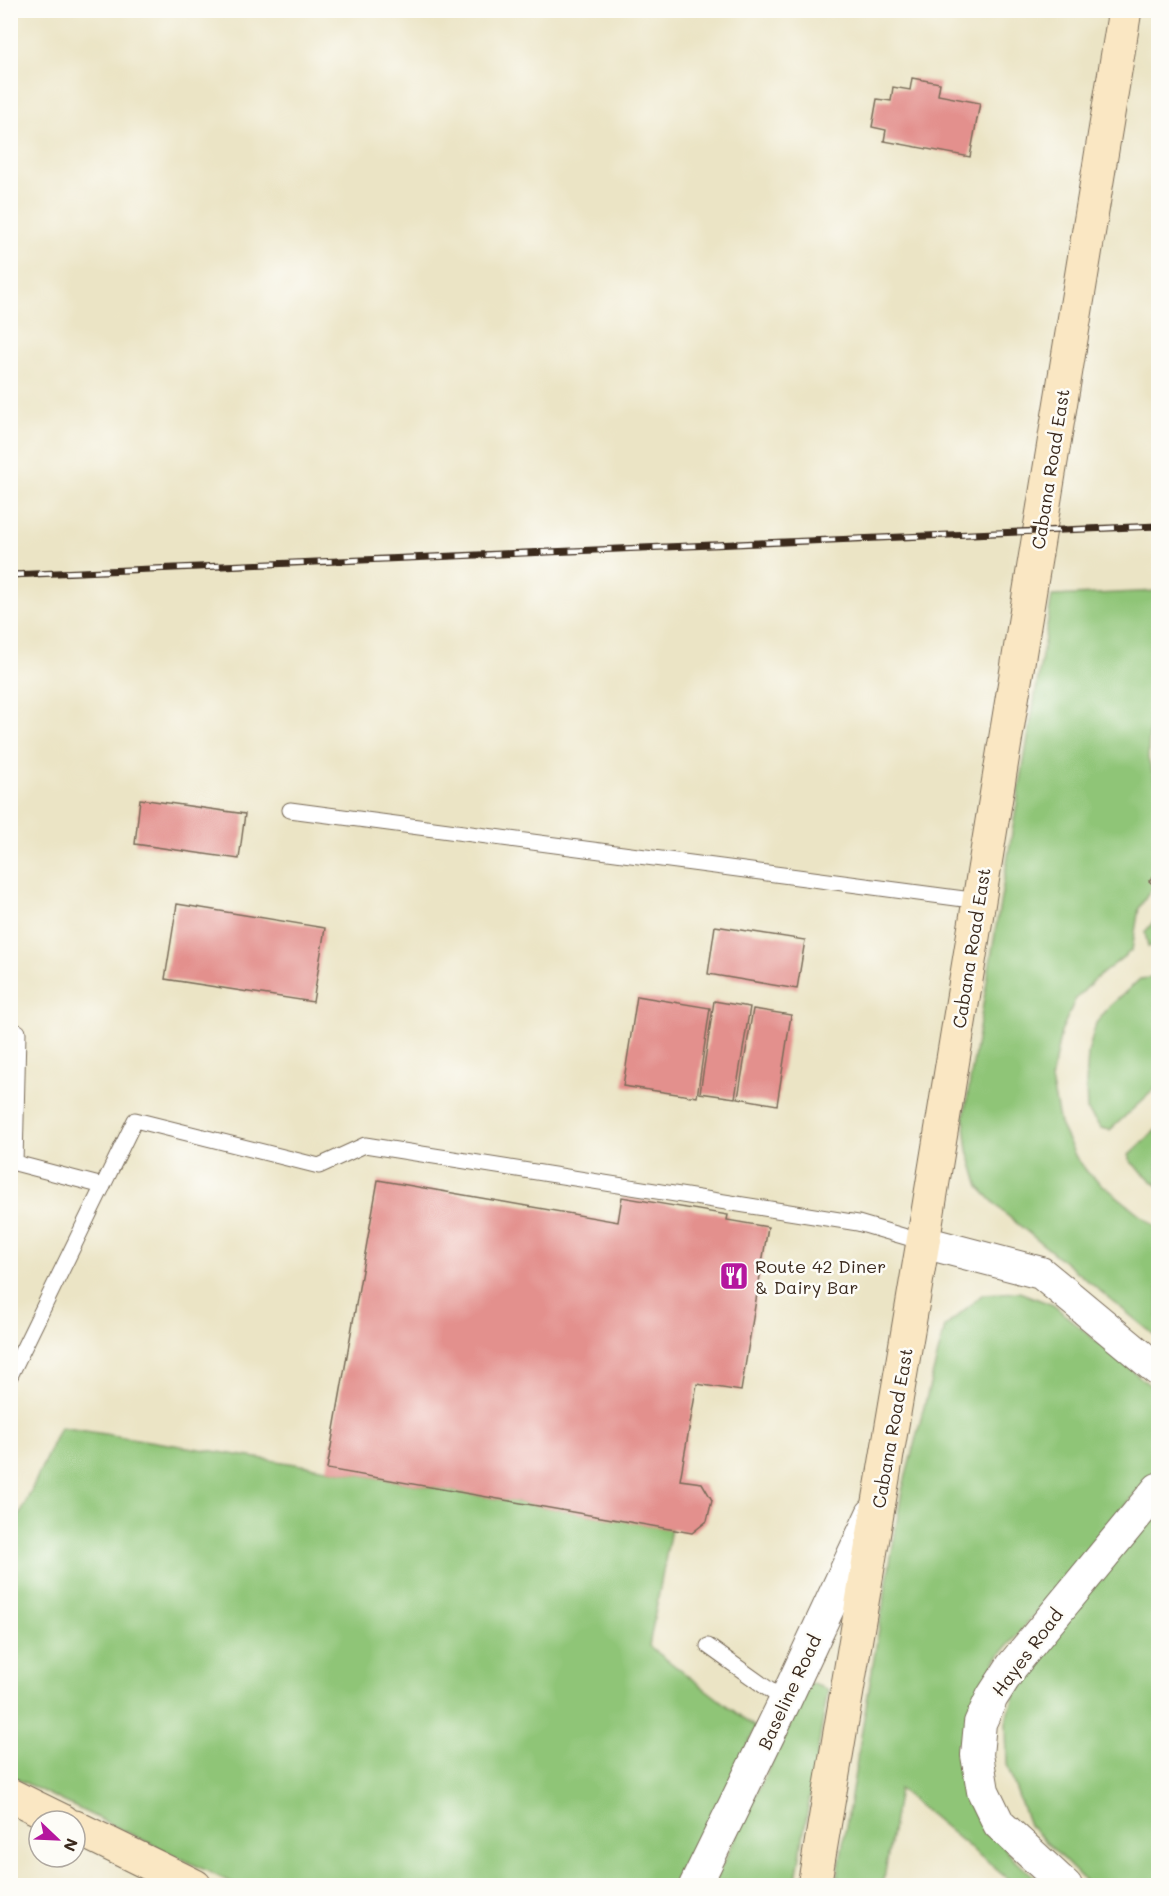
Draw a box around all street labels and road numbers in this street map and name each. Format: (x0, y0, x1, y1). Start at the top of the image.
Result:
street label: Cabana Road East (1025, 387, 1075, 551)
street label: Cabana Road East (946, 866, 996, 1030)
street label: Cabana Road East (866, 1346, 918, 1510)
street label: Hayes Road (986, 1603, 1068, 1701)
street label: Baseline Road (752, 1631, 826, 1753)

